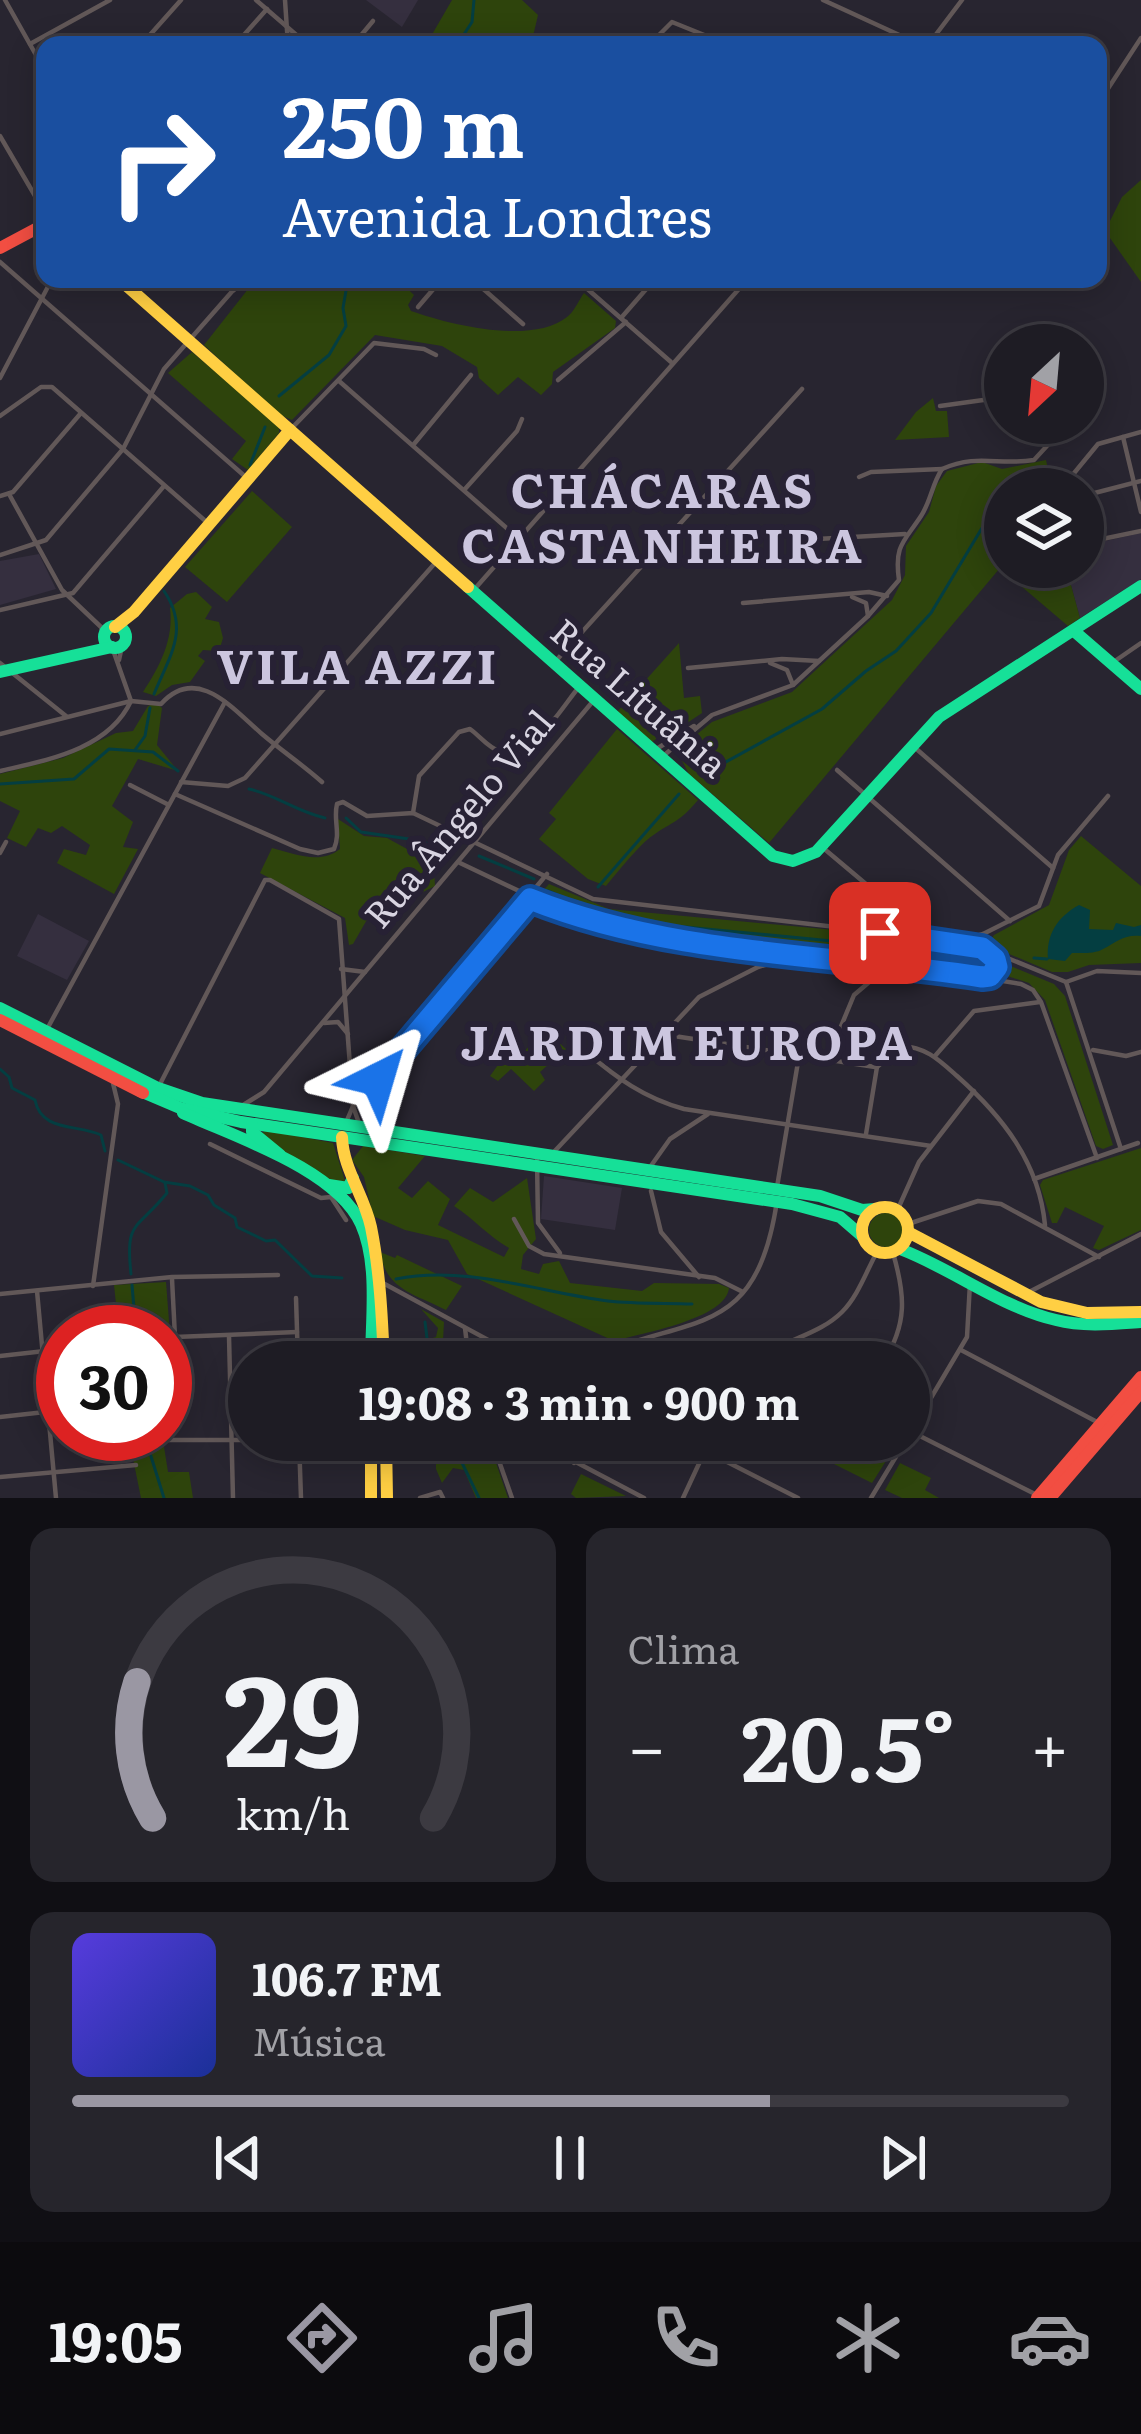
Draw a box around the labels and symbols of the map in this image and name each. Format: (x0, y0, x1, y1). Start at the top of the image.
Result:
north arrow (984, 324, 1104, 444)
district label: CHÁCARAS CASTANHEIRA (461, 452, 865, 578)
street label: Rua Lituânia (541, 604, 741, 788)
district label: VILA AZZI (217, 628, 499, 699)
street label: Rua Ângelo Vial (350, 697, 564, 938)
pin (829, 882, 931, 984)
district label: JARDIM EUROPA (461, 1004, 915, 1075)
position arrow (315, 1016, 441, 1142)
speed limit sign: 30 (36, 1305, 192, 1461)

